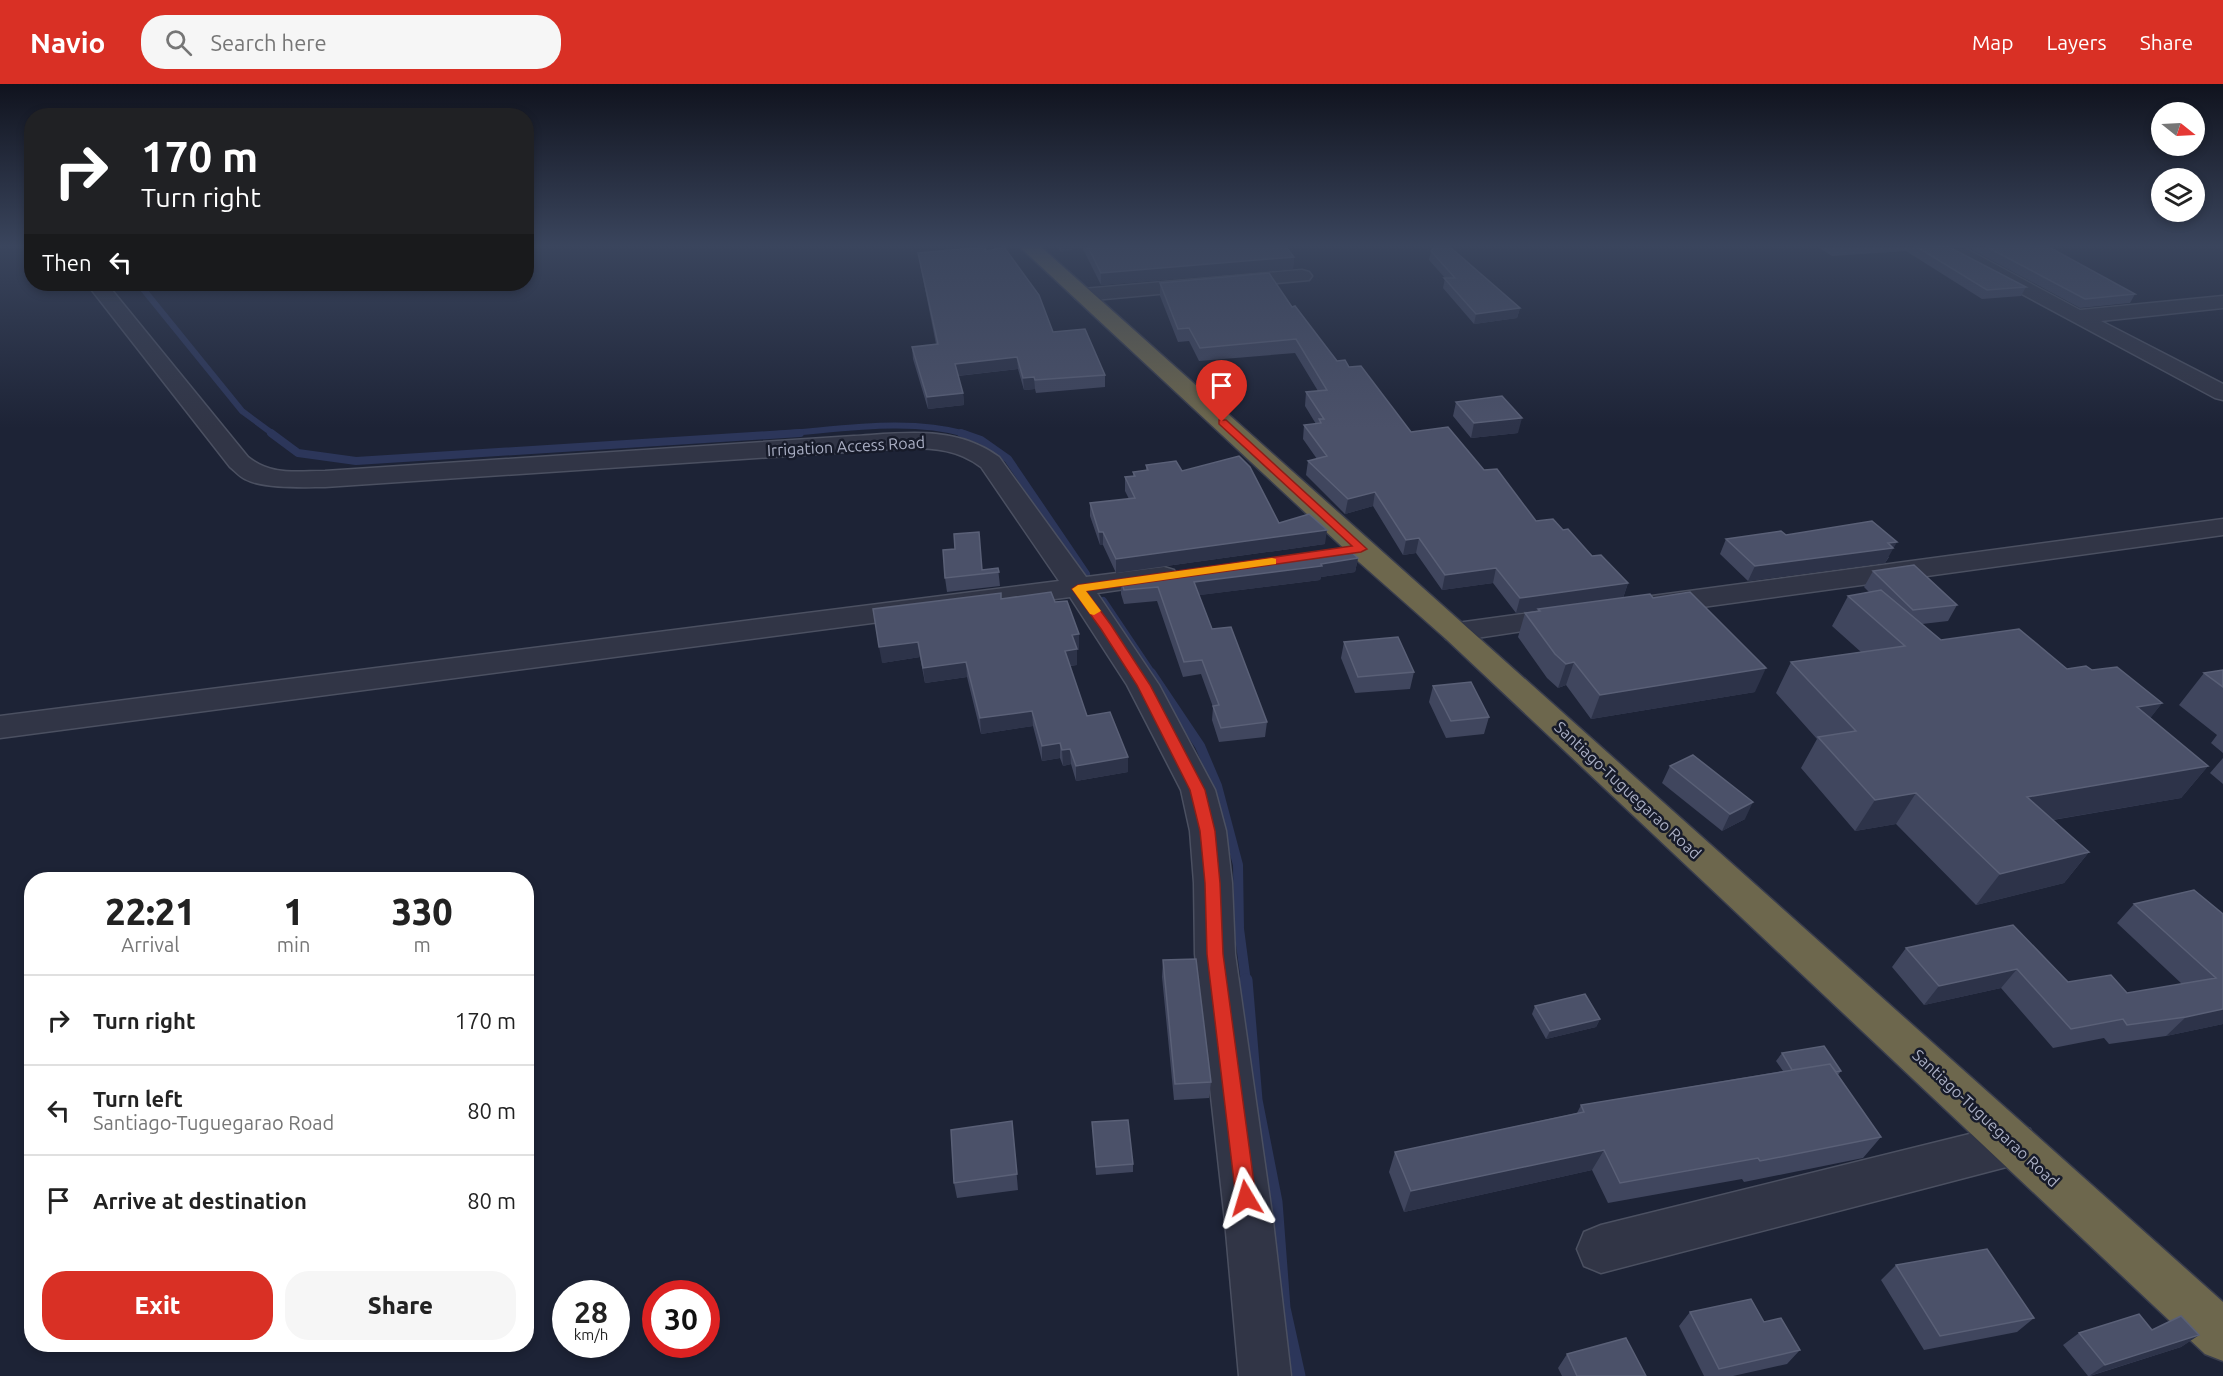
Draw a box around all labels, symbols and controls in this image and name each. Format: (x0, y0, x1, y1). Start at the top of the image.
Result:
search box (141, 15, 561, 69)
icon: search (162, 26, 195, 59)
text: Navio (30, 27, 105, 58)
text: Search here (210, 30, 327, 55)
text: Map (1972, 30, 2013, 54)
text: Layers (2046, 30, 2107, 54)
text: Share (2140, 30, 2193, 54)
north arrow (2151, 102, 2205, 156)
map controls (2151, 102, 2205, 222)
icon: right (42, 132, 120, 210)
text: 170 m (141, 133, 258, 180)
button: layers (2151, 168, 2205, 222)
text: Turn right (141, 182, 261, 212)
icon: left (104, 246, 137, 279)
text: Then (42, 250, 92, 275)
pin (1196, 360, 1247, 422)
icon: arrive (1205, 369, 1238, 402)
street label: Irrigation Access Road (766, 433, 926, 459)
street label: Santiago-Tuguegarao Road (1551, 718, 1705, 862)
text: 22:21 (105, 891, 195, 932)
text: 1 (283, 891, 304, 932)
text: 330 (392, 891, 453, 932)
text: Arrival (121, 933, 180, 956)
text: min (277, 933, 310, 956)
text: m (414, 933, 431, 956)
icon: right (42, 1004, 75, 1037)
text: Turn right (93, 1008, 195, 1033)
text: 170 m (455, 1008, 516, 1033)
street label: Santiago-Tuguegarao Road (1909, 1046, 2063, 1190)
text: Turn left (93, 1086, 183, 1111)
icon: left (42, 1094, 75, 1127)
text: 80 m (467, 1098, 516, 1123)
text: Santiago-Tuguegarao Road (93, 1111, 334, 1134)
position arrow (1214, 1166, 1278, 1230)
icon: arrive (42, 1184, 75, 1217)
text: Arrive at destination (93, 1188, 307, 1213)
text: 80 m (467, 1188, 516, 1213)
button: Exit (42, 1271, 273, 1340)
button: Share (285, 1271, 516, 1340)
speed limit sign: 30 (642, 1280, 720, 1358)
text: 28 (574, 1295, 608, 1329)
text: km/h (574, 1326, 608, 1343)

